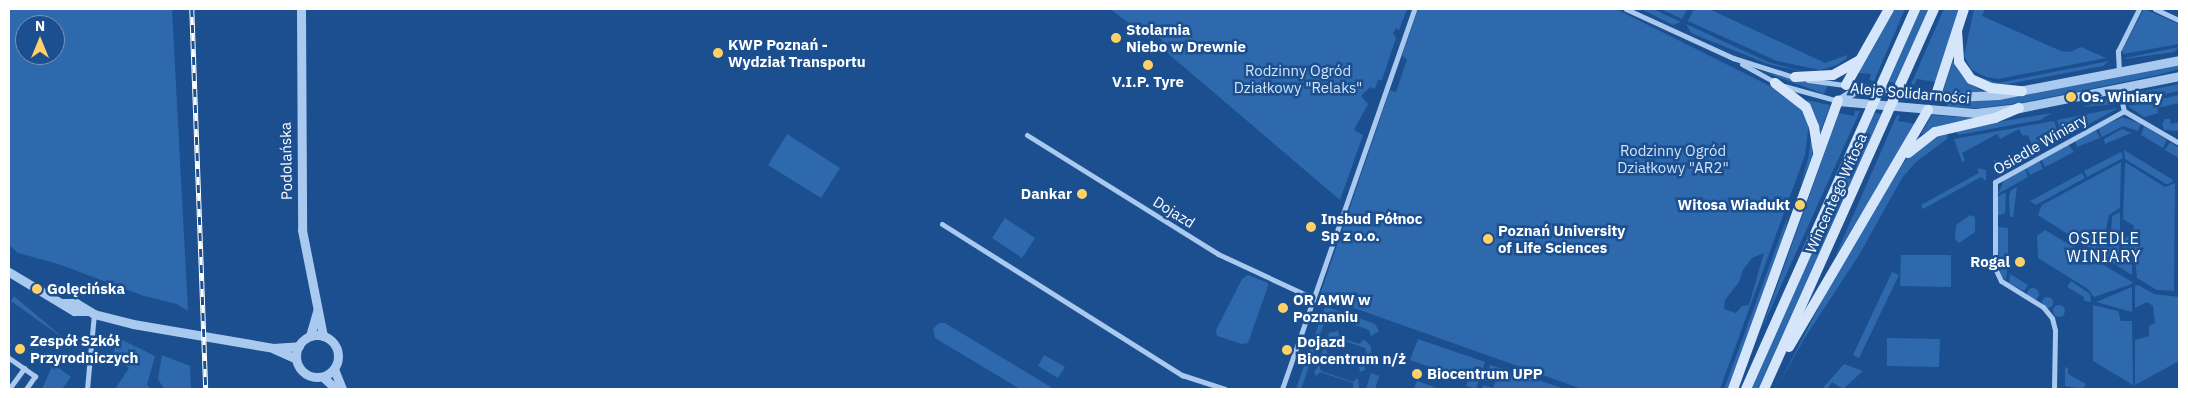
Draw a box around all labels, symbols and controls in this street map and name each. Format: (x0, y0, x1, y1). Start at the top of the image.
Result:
north arrow (15, 15, 65, 65)
text: N (35, 17, 45, 35)
place label: Stolarnia Niebo w Drewnie (1126, 20, 1246, 55)
marker: Stolarnia Niebo w Drewnie (1110, 32, 1122, 44)
place label: KWP Poznań - Wydział Transportu (728, 35, 866, 70)
marker: KWP Poznań - Wydział Transportu (712, 47, 724, 59)
marker: V.I.P. Tyre (1142, 59, 1154, 71)
park label: Rodzinny Ogród Działkowy "Relaks" (1234, 61, 1362, 96)
place label: V.I.P. Tyre (1112, 73, 1184, 91)
street label: Aleje Solidarności (1849, 79, 1971, 107)
place label: Os. Winiary (2081, 88, 2162, 106)
marker: Os. Winiary (2065, 91, 2077, 103)
street label: Osiedle Winiary (1990, 110, 2090, 178)
street label: Podolańska (276, 122, 296, 200)
street label: Wincentego Witosa (1802, 130, 1870, 256)
park label: Rodzinny Ogród Działkowy "AR2" (1617, 141, 1729, 176)
place label: Dankar (1021, 185, 1072, 203)
marker: Dankar (1076, 188, 1088, 200)
street label: Dojazd (1150, 192, 1198, 232)
place label: Witosa Wiadukt (1678, 196, 1790, 214)
marker: Witosa Wiadukt (1794, 199, 1806, 211)
place label: Insbud Północ Sp z o.o. (1321, 209, 1423, 244)
marker: Insbud Północ Sp z o.o. (1305, 221, 1317, 233)
place label: Poznań University of Life Sciences (1498, 221, 1625, 256)
district label: OSIEDLE WINIARY (2066, 228, 2142, 266)
marker: Poznań University of Life Sciences (1482, 233, 1494, 245)
place label: Rogal (1970, 253, 2010, 271)
marker: Rogal (2014, 256, 2026, 268)
place label: Golęcińska (47, 280, 125, 298)
marker: Golęcińska (31, 283, 43, 295)
place label: OR AMW w Poznaniu (1293, 290, 1371, 325)
marker: OR AMW w Poznaniu (1277, 302, 1289, 314)
place label: Zespół Szkół Przyrodniczych (30, 331, 138, 366)
place label: Dojazd Biocentrum n/ż (1297, 332, 1406, 367)
marker: Zespół Szkół Przyrodniczych (14, 343, 26, 355)
marker: Dojazd Biocentrum n/ż (1281, 344, 1293, 356)
place label: Biocentrum UPP (1427, 365, 1543, 383)
marker: Biocentrum UPP (1411, 368, 1423, 380)

